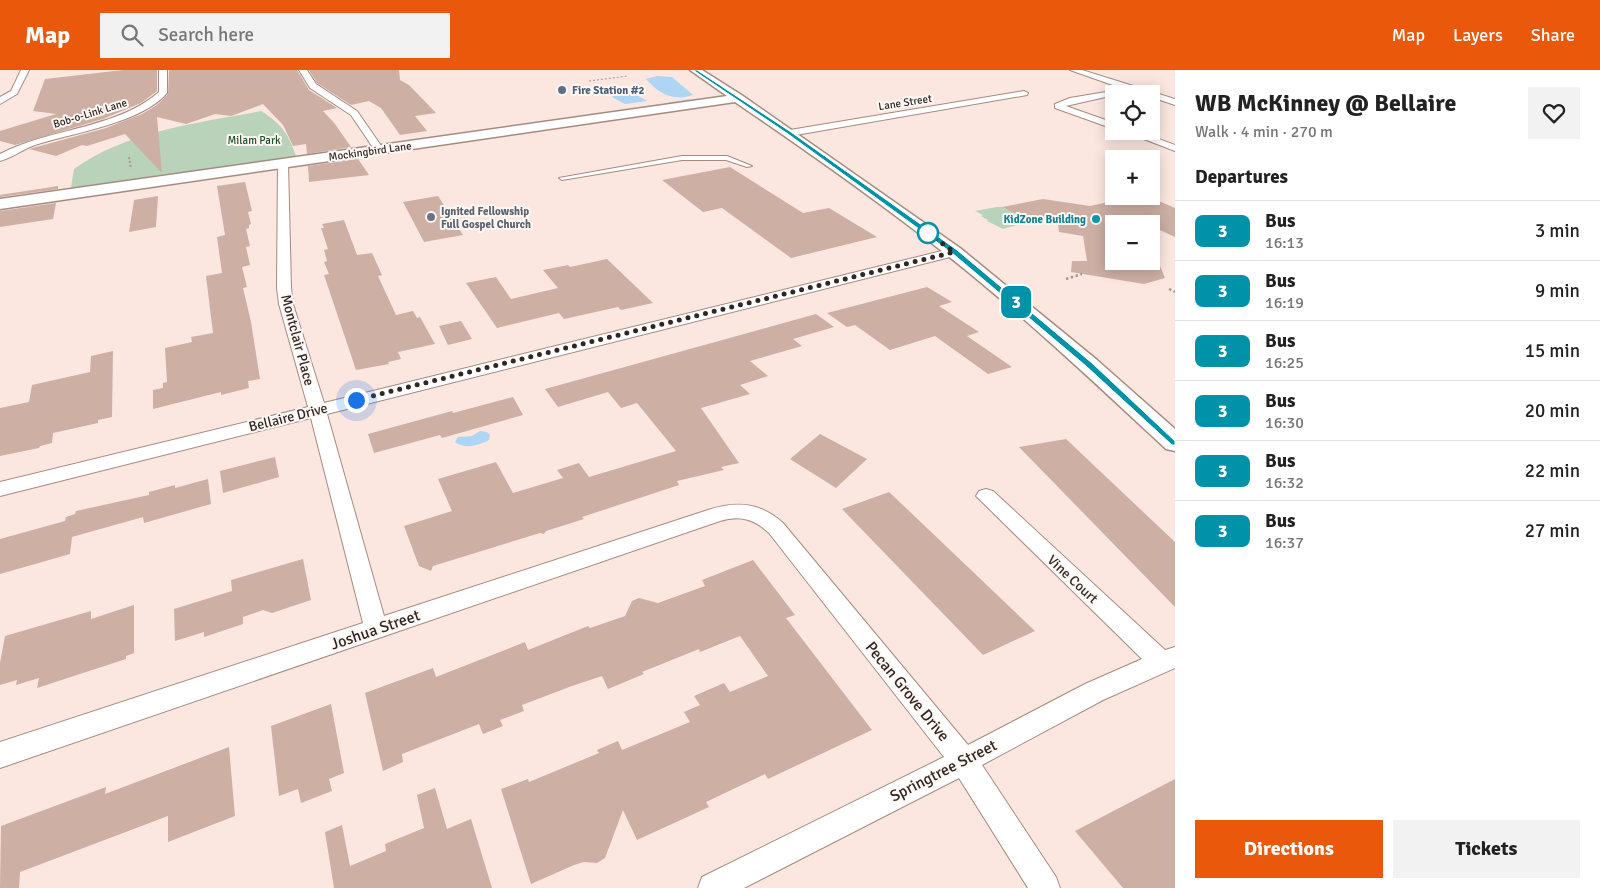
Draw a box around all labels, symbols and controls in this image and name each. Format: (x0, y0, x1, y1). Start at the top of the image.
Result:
search box (100, 13, 450, 58)
text: Map (25, 20, 70, 50)
icon: search (118, 21, 146, 49)
text: Search here (158, 23, 254, 47)
text: Map (1392, 24, 1425, 46)
text: Layers (1453, 24, 1503, 46)
text: Share (1531, 24, 1575, 46)
marker: Fire Station #2 (556, 84, 568, 96)
place label: Fire Station #2 (572, 84, 645, 97)
map controls (1105, 85, 1160, 270)
button: locate (1105, 85, 1160, 140)
button: heart (1528, 87, 1580, 139)
text: WB McKinney @ Bellaire (1195, 88, 1456, 118)
street label: Lane Street (877, 92, 933, 113)
street label: Bob-o-Link Lane (52, 96, 129, 131)
text: Walk · 4 min · 270 m (1195, 122, 1333, 142)
park label: Milam Park (227, 134, 281, 147)
street label: Mockingbird Lane (328, 139, 412, 164)
button: + (1105, 150, 1160, 205)
text: Departures (1195, 165, 1288, 189)
place label: Ignited Fellowship Full Gospel Church (441, 205, 531, 231)
text: Bus (1265, 209, 1296, 233)
marker: Ignited Fellowship Full Gospel Church (425, 211, 437, 223)
place label: KidZone Building (1004, 213, 1086, 226)
marker: KidZone Building (1090, 213, 1102, 225)
button: − (1105, 215, 1160, 270)
text: 3 min (1535, 219, 1580, 243)
text: 3 (1218, 220, 1227, 242)
unlabelled marker (917, 222, 939, 244)
text: 16:13 (1265, 233, 1304, 253)
text: Bus (1265, 269, 1296, 293)
text: 9 min (1535, 279, 1580, 303)
text: 3 (1218, 280, 1227, 302)
line badge: 3 (1000, 286, 1032, 318)
text: 3 (1011, 291, 1021, 313)
street label: Montclair Place (277, 293, 318, 388)
text: 16:19 (1265, 293, 1304, 313)
text: Bus (1265, 329, 1296, 353)
text: 15 min (1525, 339, 1580, 363)
text: 3 (1218, 340, 1227, 362)
text: 16:25 (1265, 353, 1304, 373)
your location (344, 388, 369, 413)
text: Bus (1265, 389, 1296, 413)
street label: Bellaire Drive (247, 399, 329, 436)
text: 20 min (1525, 399, 1580, 423)
text: 3 (1218, 400, 1227, 422)
text: 16:30 (1265, 413, 1304, 433)
text: Bus (1265, 449, 1296, 473)
text: 22 min (1525, 459, 1580, 483)
text: 3 (1218, 460, 1227, 482)
text: 16:32 (1265, 473, 1304, 493)
text: Bus (1265, 509, 1296, 533)
text: 27 min (1525, 519, 1580, 543)
text: 3 (1218, 520, 1227, 542)
text: 16:37 (1265, 533, 1304, 553)
street label: Vine Court (1044, 552, 1102, 607)
street label: Joshua Street (328, 605, 423, 655)
street label: Pecan Grove Drive (861, 638, 954, 746)
street label: Springtree Street (887, 735, 1001, 806)
button: Directions (1195, 820, 1383, 878)
button: Tickets (1393, 820, 1580, 878)

